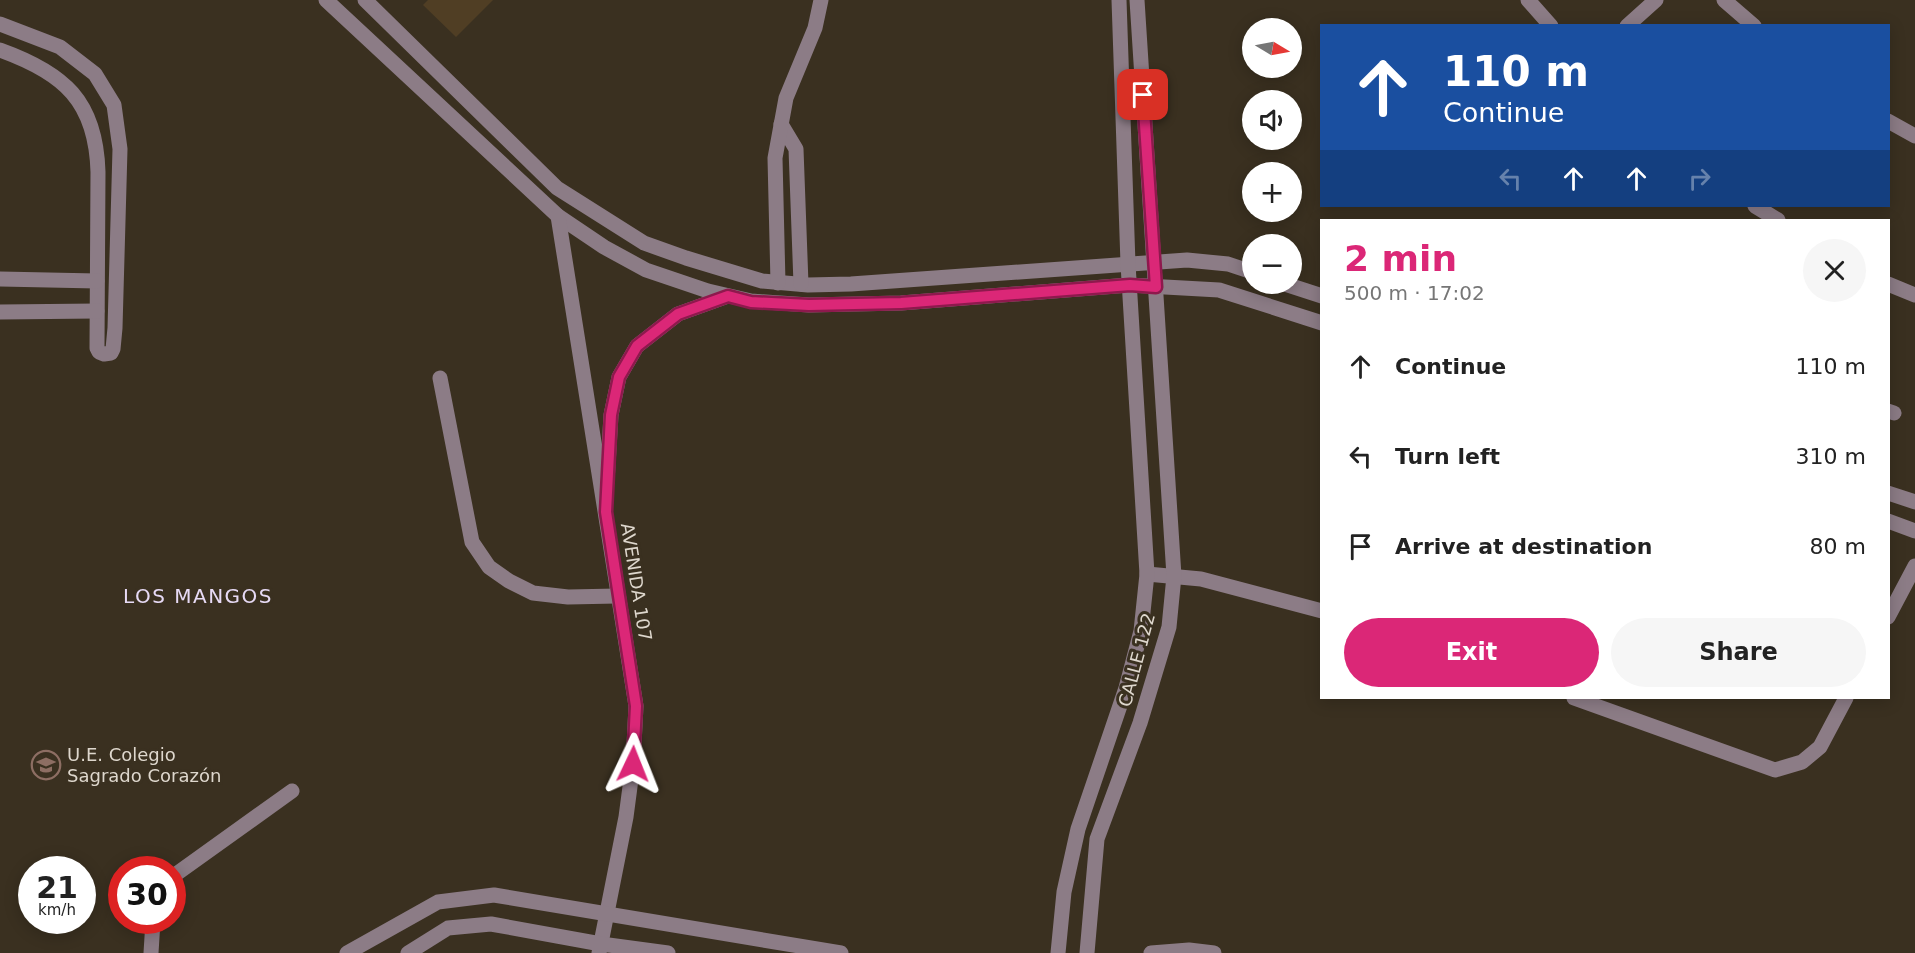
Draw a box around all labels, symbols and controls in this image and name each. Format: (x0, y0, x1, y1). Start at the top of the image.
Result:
north arrow (1242, 18, 1302, 78)
map controls (1242, 18, 1302, 294)
text: 110 m (1443, 47, 1589, 96)
icon: ahead (1344, 48, 1422, 126)
pin (1117, 69, 1168, 120)
icon: arrive (1126, 78, 1159, 111)
button: sound (1242, 90, 1302, 150)
text: Continue (1443, 97, 1564, 128)
button: + (1242, 162, 1302, 222)
icon: left (1494, 162, 1527, 195)
icon: ahead (1557, 162, 1590, 195)
icon: ahead (1620, 162, 1653, 195)
icon: right (1683, 162, 1716, 195)
button: − (1242, 234, 1302, 294)
text: 2 min (1344, 238, 1457, 279)
button: close (1803, 239, 1866, 302)
text: 500 m · 17:02 (1344, 281, 1485, 305)
icon: ahead (1344, 350, 1377, 383)
text: Continue (1395, 354, 1506, 379)
text: 110 m (1796, 354, 1866, 379)
icon: left (1344, 440, 1377, 473)
text: Turn left (1395, 444, 1500, 469)
text: 310 m (1796, 444, 1866, 469)
street label: AVENIDA 107 (617, 521, 656, 643)
icon: arrive (1344, 530, 1377, 563)
text: Arrive at destination (1395, 534, 1652, 559)
text: 80 m (1810, 534, 1866, 559)
district label: LOS MANGOS (123, 584, 273, 608)
street label: CALLE 122 (1114, 611, 1159, 709)
button: Exit (1344, 618, 1599, 687)
button: Share (1611, 618, 1866, 687)
position arrow (601, 732, 665, 796)
place label: U.E. Colegio Sagrado Corazón (67, 744, 221, 786)
school or university icon: U.E. Colegio Sagrado Corazón (30, 749, 62, 781)
speed limit sign: 30 (108, 856, 186, 934)
text: 21 (36, 870, 78, 905)
text: km/h (38, 901, 76, 919)

